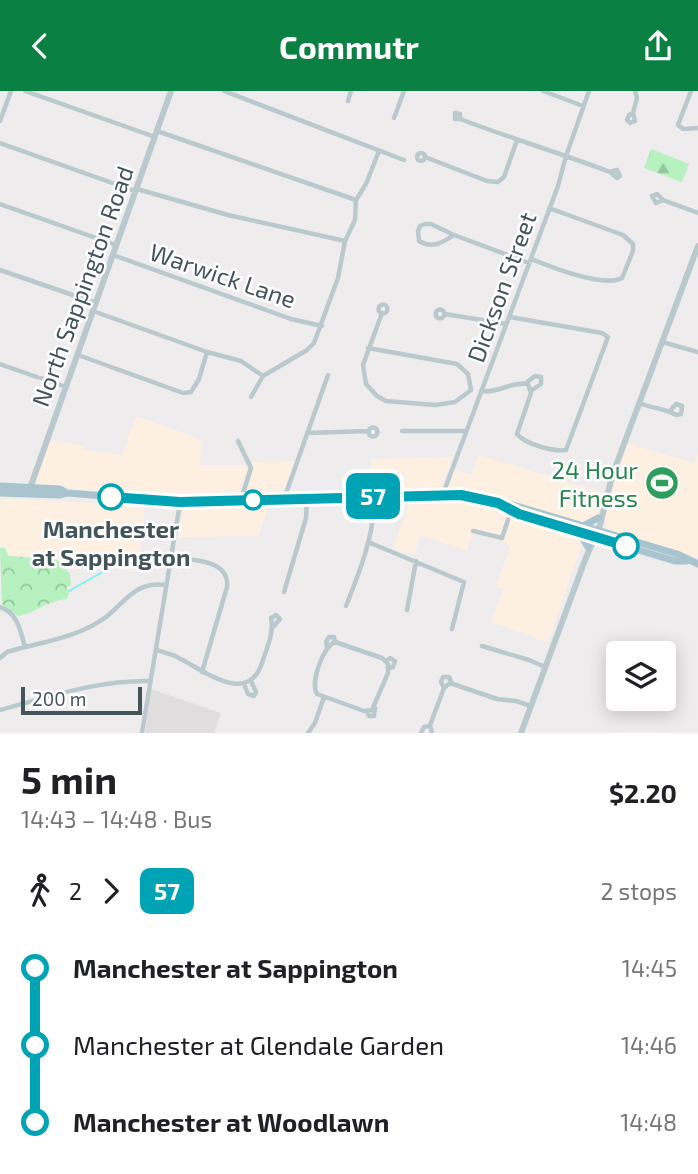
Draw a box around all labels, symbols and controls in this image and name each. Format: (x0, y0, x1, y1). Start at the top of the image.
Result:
icon: back (21, 27, 59, 65)
text: Commutr (279, 27, 419, 65)
icon: share (639, 27, 677, 65)
street label: North Sappington Road (25, 162, 139, 410)
street label: Dickson Street (460, 208, 542, 366)
street label: Warwick Lane (146, 236, 300, 314)
place label: 24 Hour Fitness (551, 455, 638, 512)
sports icon: 24 Hour Fitness (643, 464, 681, 502)
line badge: 57 (342, 473, 404, 519)
text: 57 (360, 481, 386, 510)
marker: Manchester at Sappington (98, 484, 124, 510)
unlabelled marker (243, 490, 263, 510)
place label: Manchester at Sappington (32, 514, 190, 571)
unlabelled marker (613, 533, 639, 559)
map controls (606, 641, 676, 711)
button: layers (606, 641, 676, 711)
scale bar (21, 684, 142, 716)
text: 200 m (32, 687, 86, 710)
text: 5 min (21, 756, 117, 802)
text: $2.20 (609, 777, 677, 808)
text: 14:43 – 14:48 · Bus (21, 805, 212, 833)
icon: walk (21, 872, 59, 910)
icon: forward (92, 872, 130, 910)
text: 57 (154, 876, 180, 905)
text: 2 (69, 877, 82, 905)
text: 2 stops (600, 877, 677, 905)
text: Manchester at Sappington (73, 952, 398, 983)
text: 14:45 (622, 954, 677, 982)
text: Manchester at Glendale Garden (73, 1029, 444, 1060)
text: 14:46 (621, 1031, 677, 1059)
text: Manchester at Woodlawn (73, 1106, 389, 1137)
text: 14:48 (620, 1108, 677, 1136)

